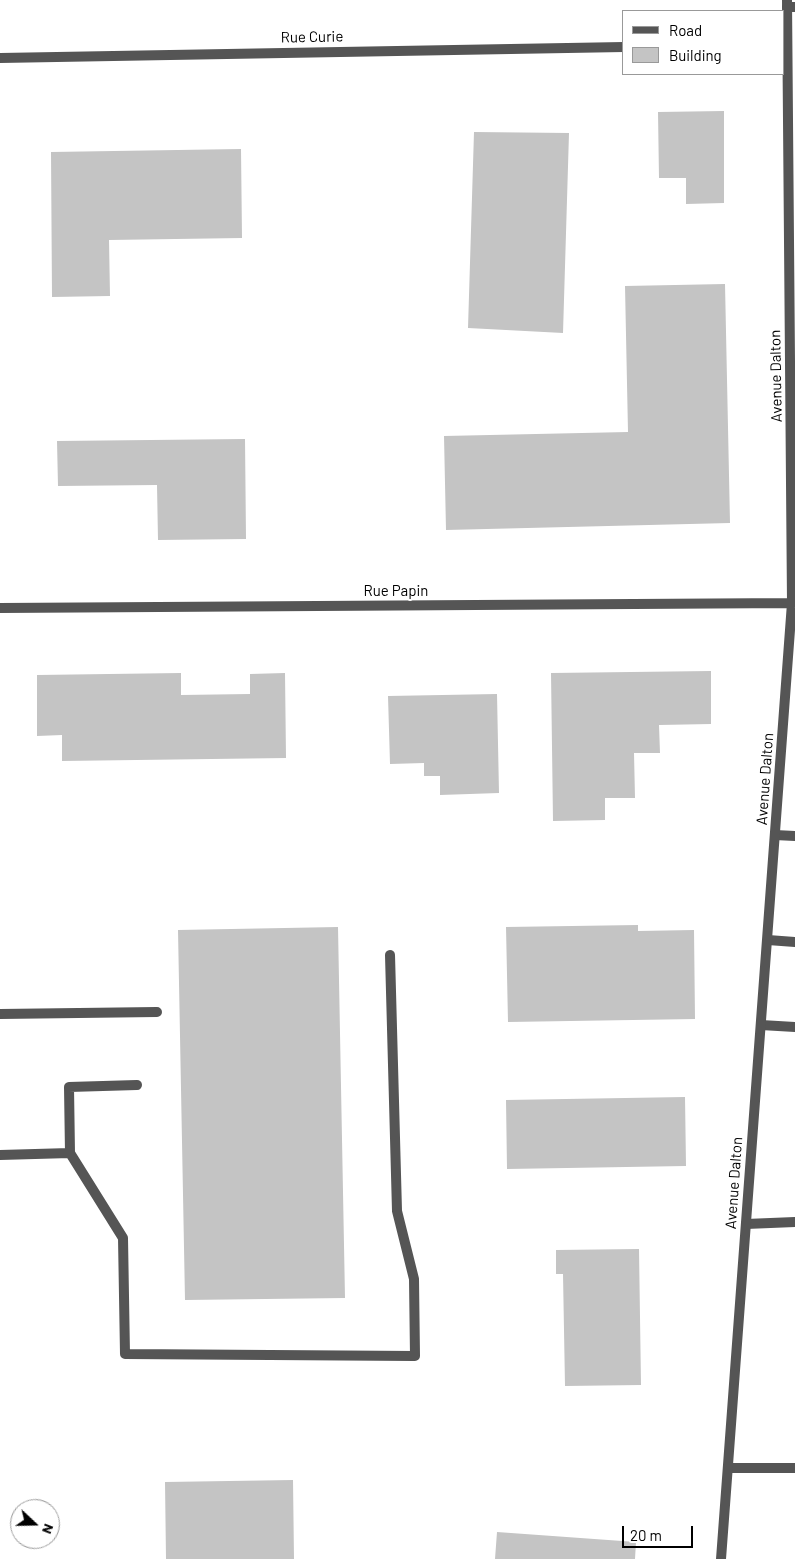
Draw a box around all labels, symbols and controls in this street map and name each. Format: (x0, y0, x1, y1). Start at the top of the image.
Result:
legend (622, 10, 785, 75)
text: Road (669, 21, 702, 39)
street label: Rue Curie (281, 27, 343, 47)
text: Building (669, 46, 722, 64)
street label: Avenue Dalton (766, 330, 786, 422)
street label: Rue Papin (364, 582, 428, 600)
street label: Avenue Dalton (753, 732, 777, 826)
street label: Avenue Dalton (722, 1136, 746, 1230)
north arrow (10, 1499, 60, 1549)
scale bar (625, 1516, 696, 1548)
text: N (39, 1522, 58, 1537)
text: 20 m (630, 1526, 662, 1544)

